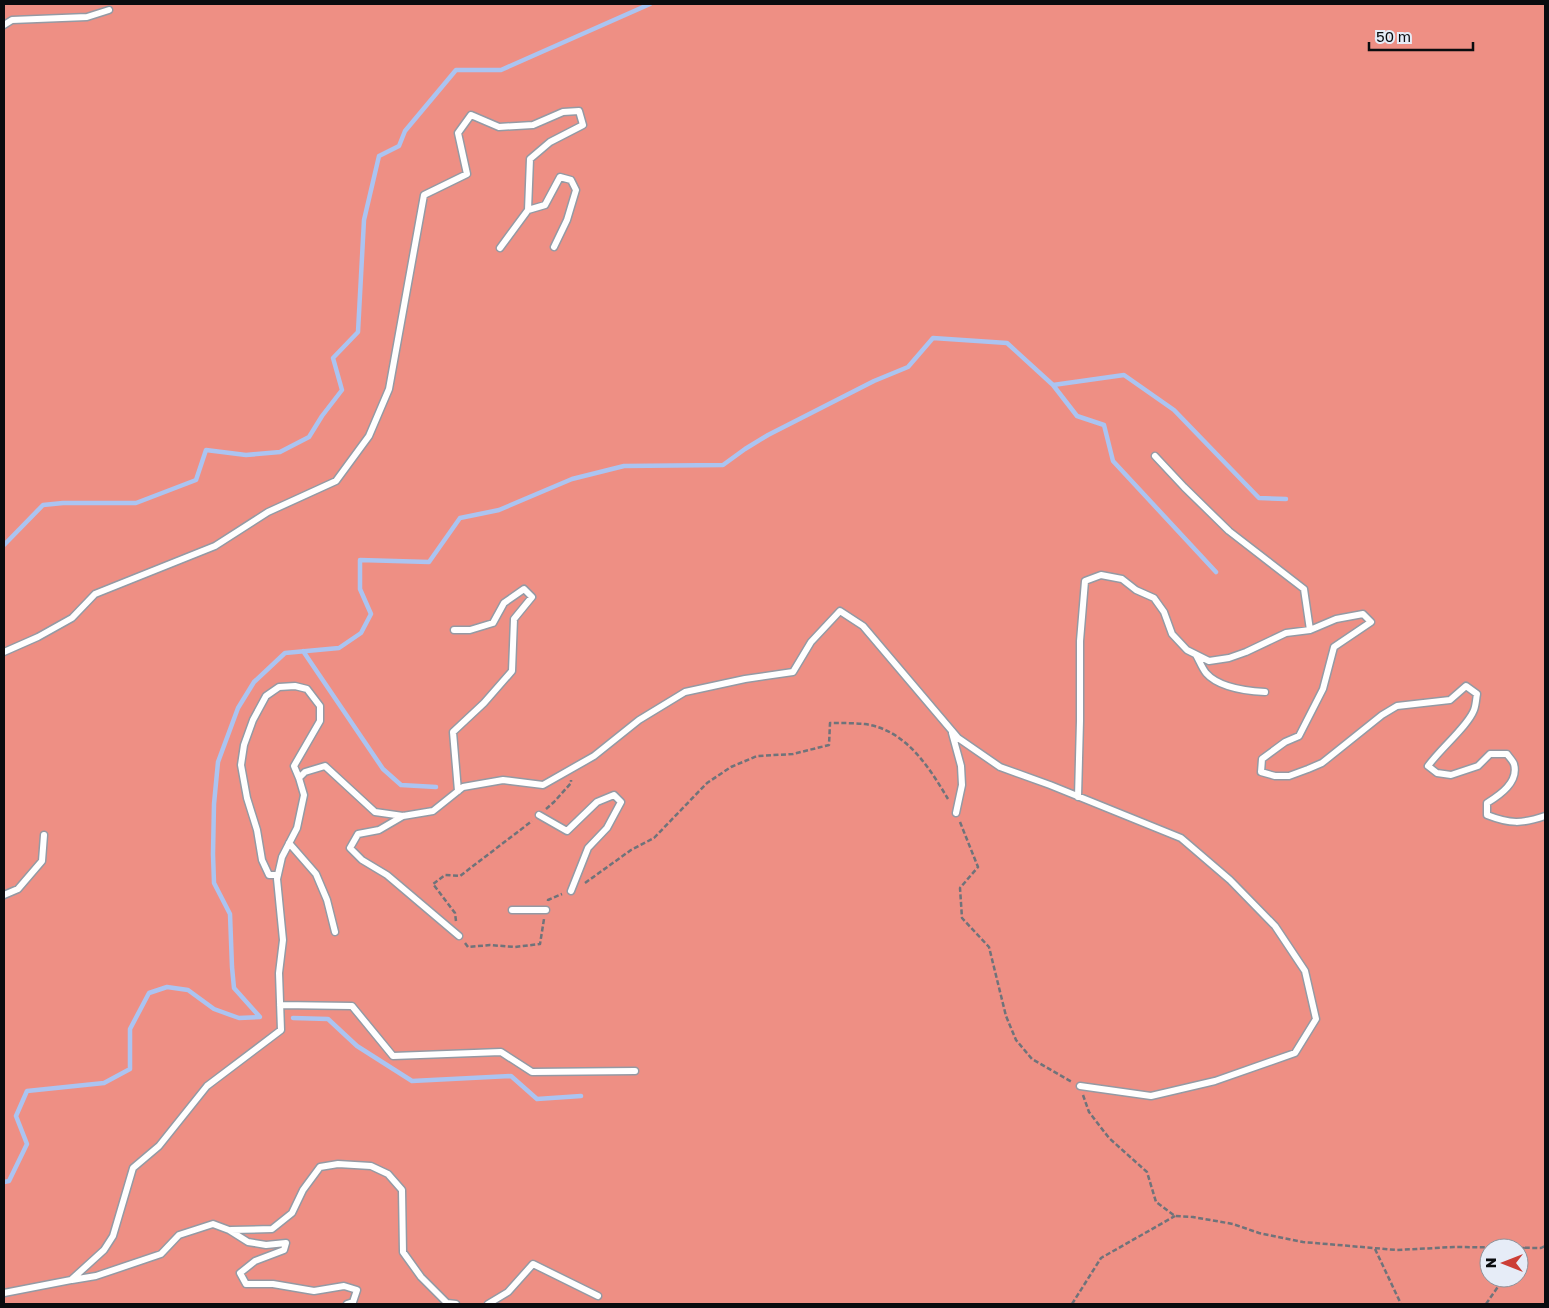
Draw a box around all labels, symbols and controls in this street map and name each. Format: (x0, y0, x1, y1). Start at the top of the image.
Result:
scale bar (1369, 20, 1473, 52)
text: 50 m (1376, 27, 1411, 45)
north arrow (1479, 1238, 1529, 1288)
text: N (1482, 1258, 1499, 1268)

